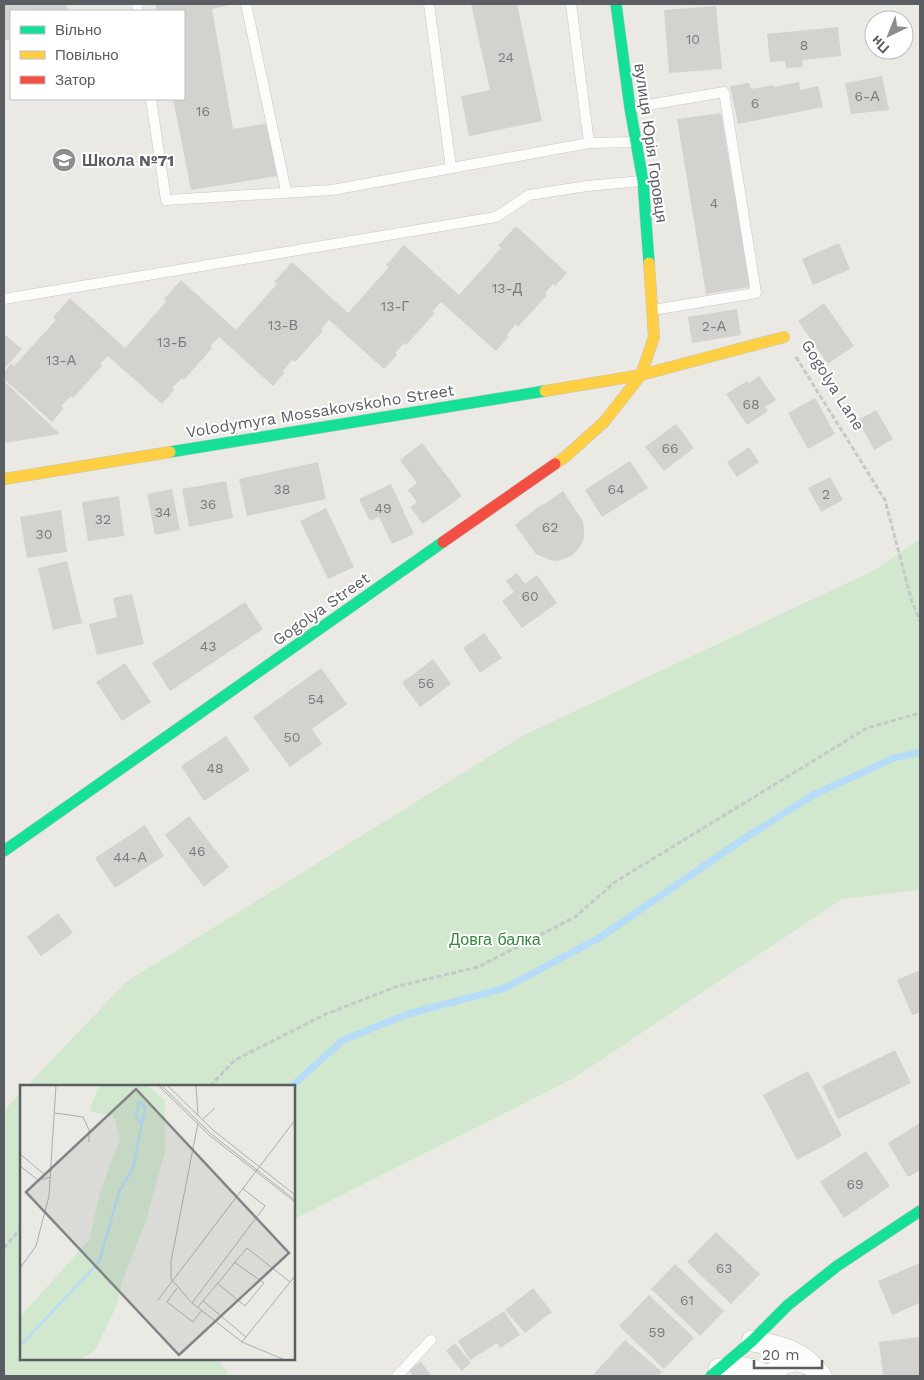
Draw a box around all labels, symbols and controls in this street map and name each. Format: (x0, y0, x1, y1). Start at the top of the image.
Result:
legend (10, 10, 185, 100)
north arrow (864, 10, 914, 60)
text: Вільно (55, 21, 102, 39)
house number: 10 (686, 31, 700, 47)
text: Пн (868, 32, 892, 57)
house number: 8 (800, 37, 808, 53)
text: Повільно (55, 46, 119, 64)
house number: 24 (498, 49, 514, 65)
street label: вулиця Юрія Горовця (630, 62, 672, 224)
text: Затор (55, 71, 95, 89)
house number: 6-А (855, 88, 880, 104)
house number: 6 (751, 95, 759, 111)
house number: 16 (196, 103, 210, 119)
school or university icon: Школа №71 (51, 147, 77, 173)
place label: Школа №71 (82, 151, 174, 170)
house number: 4 (710, 195, 718, 211)
house number: 13-Д (492, 280, 523, 296)
house number: 13-Г (381, 298, 410, 314)
house number: 13-В (268, 317, 298, 333)
house number: 2-А (702, 318, 727, 334)
house number: 13-Б (157, 334, 187, 350)
street label: Gogolya Lane (797, 336, 869, 434)
house number: 13-А (46, 352, 77, 368)
street label: Volodymyra Mossakovskoho Street (185, 380, 456, 442)
house number: 68 (742, 396, 760, 412)
house number: 66 (661, 440, 679, 456)
house number: 38 (274, 481, 290, 497)
house number: 64 (607, 481, 625, 497)
house number: 2 (822, 486, 830, 502)
house number: 36 (200, 496, 216, 512)
house number: 49 (374, 500, 392, 516)
house number: 34 (155, 504, 171, 520)
house number: 32 (95, 511, 111, 527)
house number: 62 (542, 519, 558, 535)
house number: 30 (36, 526, 52, 542)
street label: Gogolya Street (269, 568, 373, 650)
house number: 60 (521, 588, 539, 604)
house number: 43 (200, 638, 216, 654)
house number: 56 (418, 675, 434, 691)
house number: 54 (308, 691, 324, 707)
house number: 50 (284, 729, 300, 745)
house number: 48 (206, 760, 224, 776)
house number: 46 (188, 843, 206, 859)
house number: 44-А (113, 849, 147, 865)
park label: Довга балка (449, 930, 541, 949)
inset map (20, 1085, 295, 1360)
house number: 69 (846, 1176, 864, 1192)
house number: 63 (716, 1260, 732, 1276)
house number: 61 (680, 1292, 694, 1308)
house number: 59 (649, 1324, 665, 1340)
scale bar (754, 1338, 822, 1370)
text: 20 m (762, 1346, 800, 1364)

